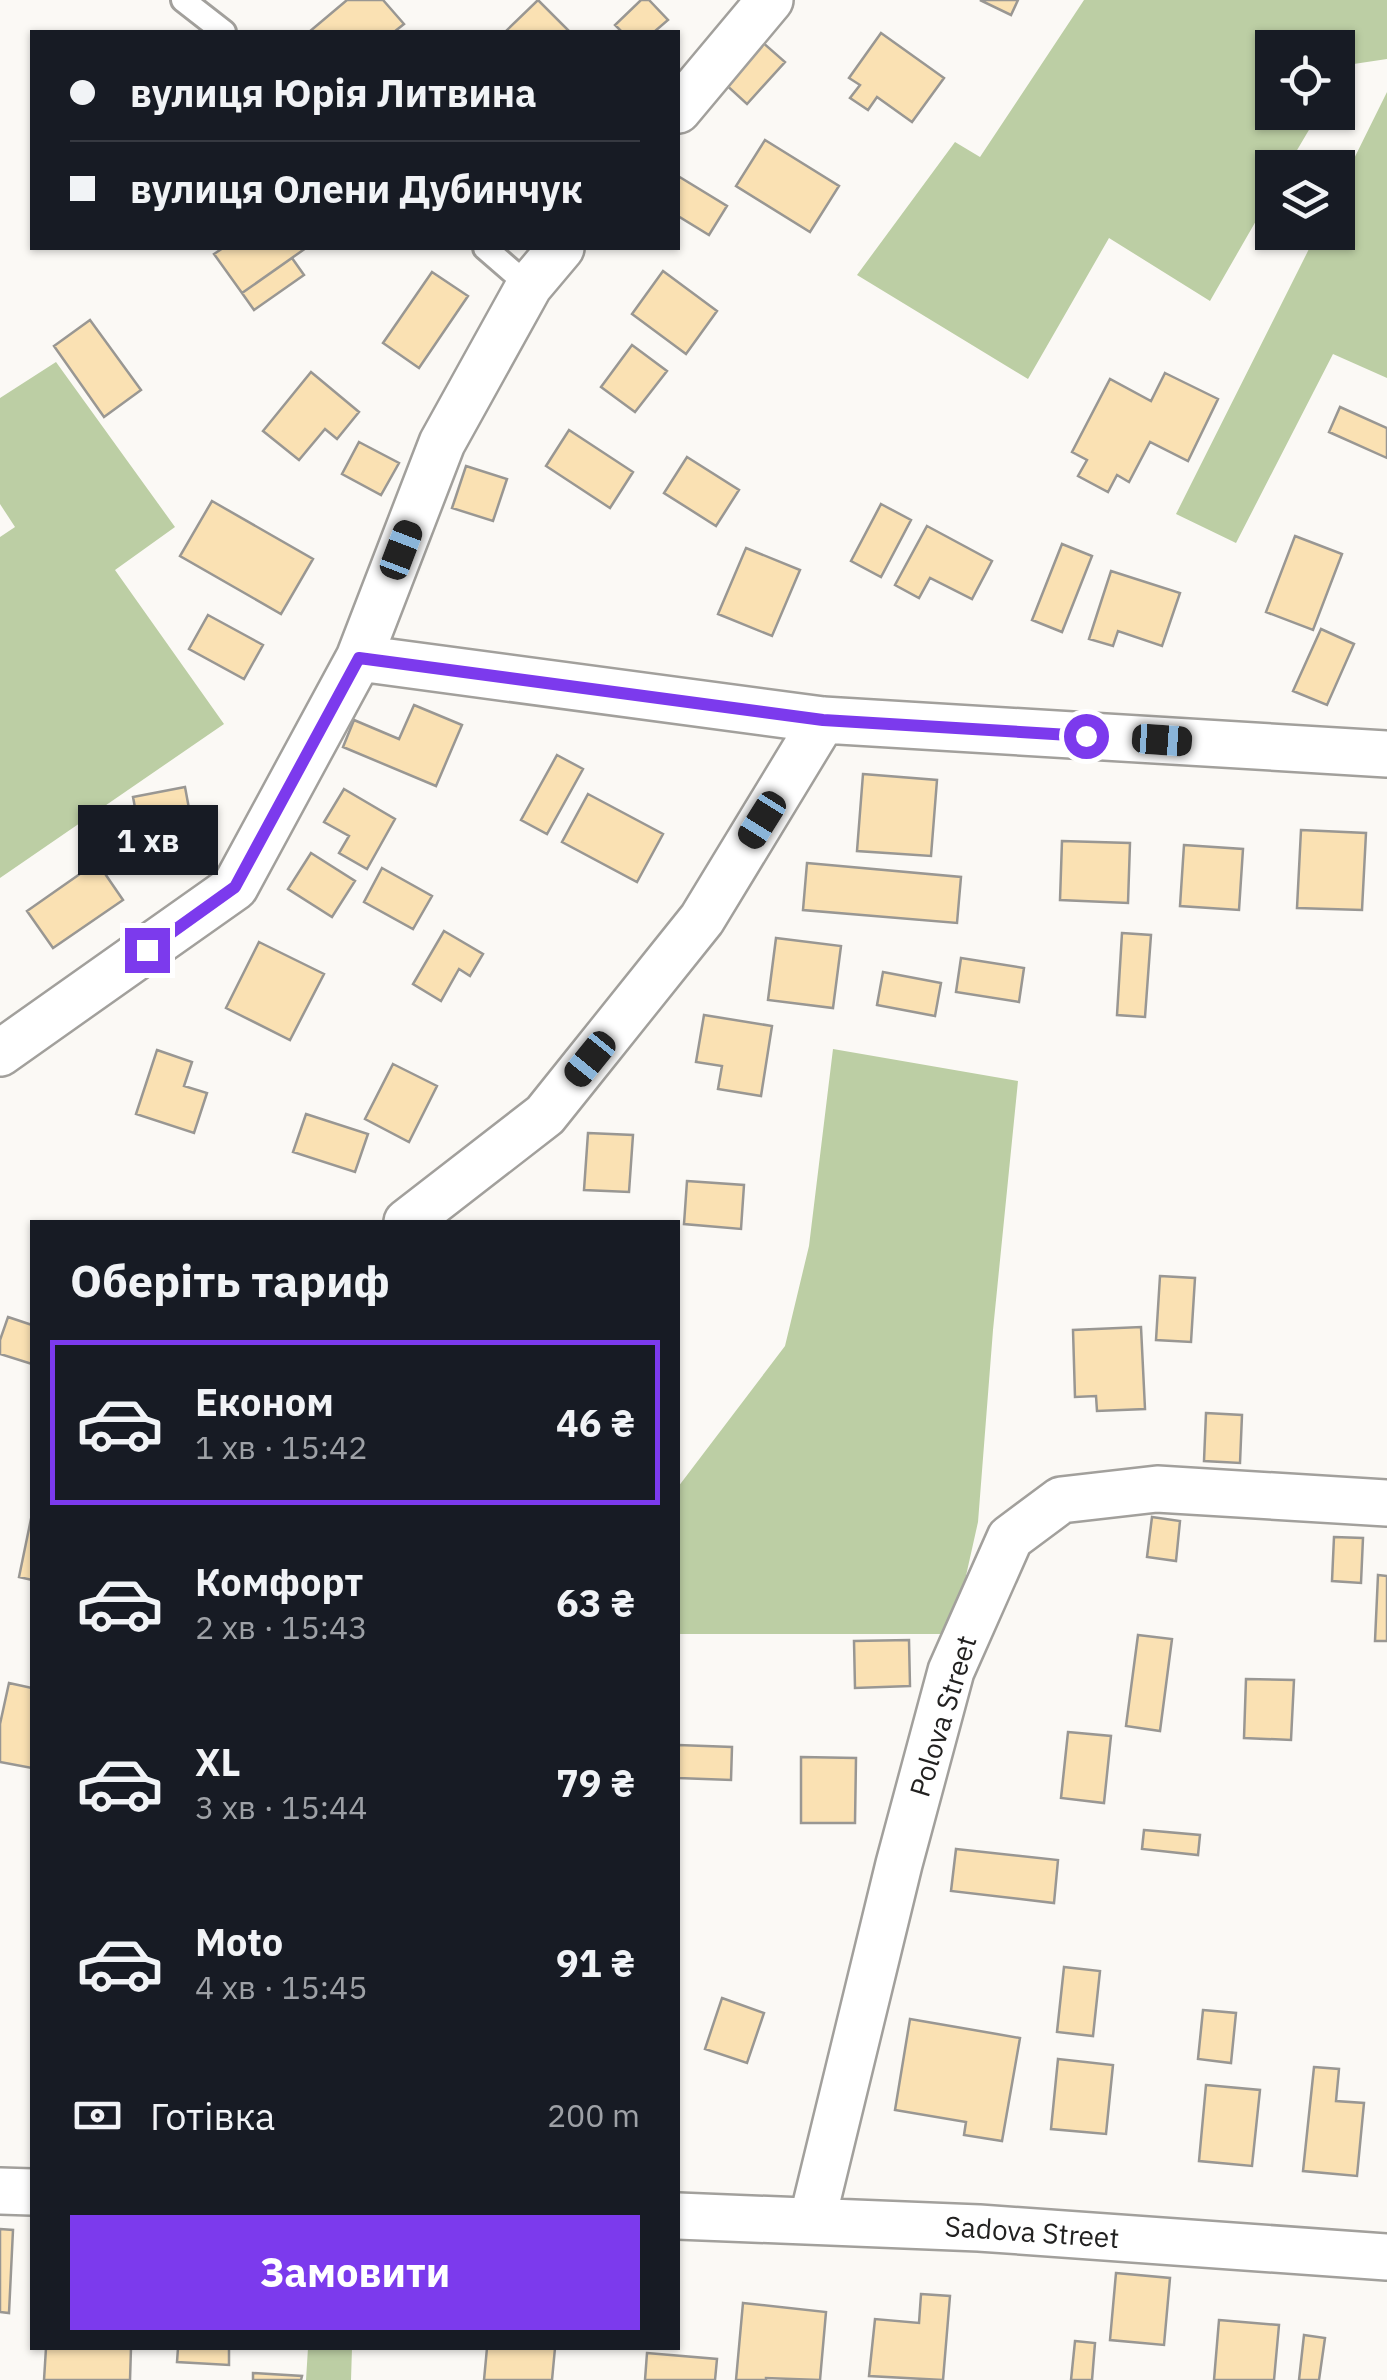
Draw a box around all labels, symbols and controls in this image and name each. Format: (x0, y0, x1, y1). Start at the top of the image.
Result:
map controls (1255, 30, 1355, 250)
button: locate (1255, 30, 1355, 130)
text: вулиця Юрія Литвина (130, 68, 537, 117)
button: layers (1255, 150, 1355, 250)
text: вулиця Олени Дубинчук (130, 164, 583, 213)
car (376, 517, 426, 583)
route start (1064, 714, 1109, 759)
car (1131, 723, 1193, 757)
car (733, 787, 791, 853)
callout: 1 хв (77, 805, 217, 875)
text: 1 хв (116, 819, 180, 861)
route end (125, 928, 170, 973)
car (559, 1026, 621, 1092)
text: Оберіть тариф (70, 1251, 390, 1309)
text: Економ (195, 1377, 334, 1426)
icon: car (75, 1378, 165, 1468)
text: 46 ₴ (556, 1398, 635, 1447)
text: 1 хв · 15:42 (195, 1426, 368, 1468)
text: Комфорт (195, 1557, 363, 1606)
icon: car (75, 1558, 165, 1648)
text: 63 ₴ (556, 1578, 635, 1627)
text: 2 хв · 15:43 (195, 1606, 368, 1648)
street label: Polova Street (900, 1631, 985, 1801)
text: XL (195, 1737, 241, 1786)
icon: car (75, 1738, 165, 1828)
text: 79 ₴ (556, 1758, 635, 1807)
text: 3 хв · 15:44 (195, 1786, 368, 1828)
text: Moto (195, 1917, 283, 1966)
icon: car (75, 1918, 165, 2008)
text: 91 ₴ (556, 1938, 635, 1987)
text: 4 хв · 15:45 (195, 1966, 368, 2008)
icon: cash (70, 2088, 125, 2143)
text: Готівка (150, 2091, 275, 2140)
text: 200 m (547, 2094, 640, 2136)
street label: Sadova Street (944, 2207, 1121, 2256)
button: Замовити (70, 2215, 640, 2330)

